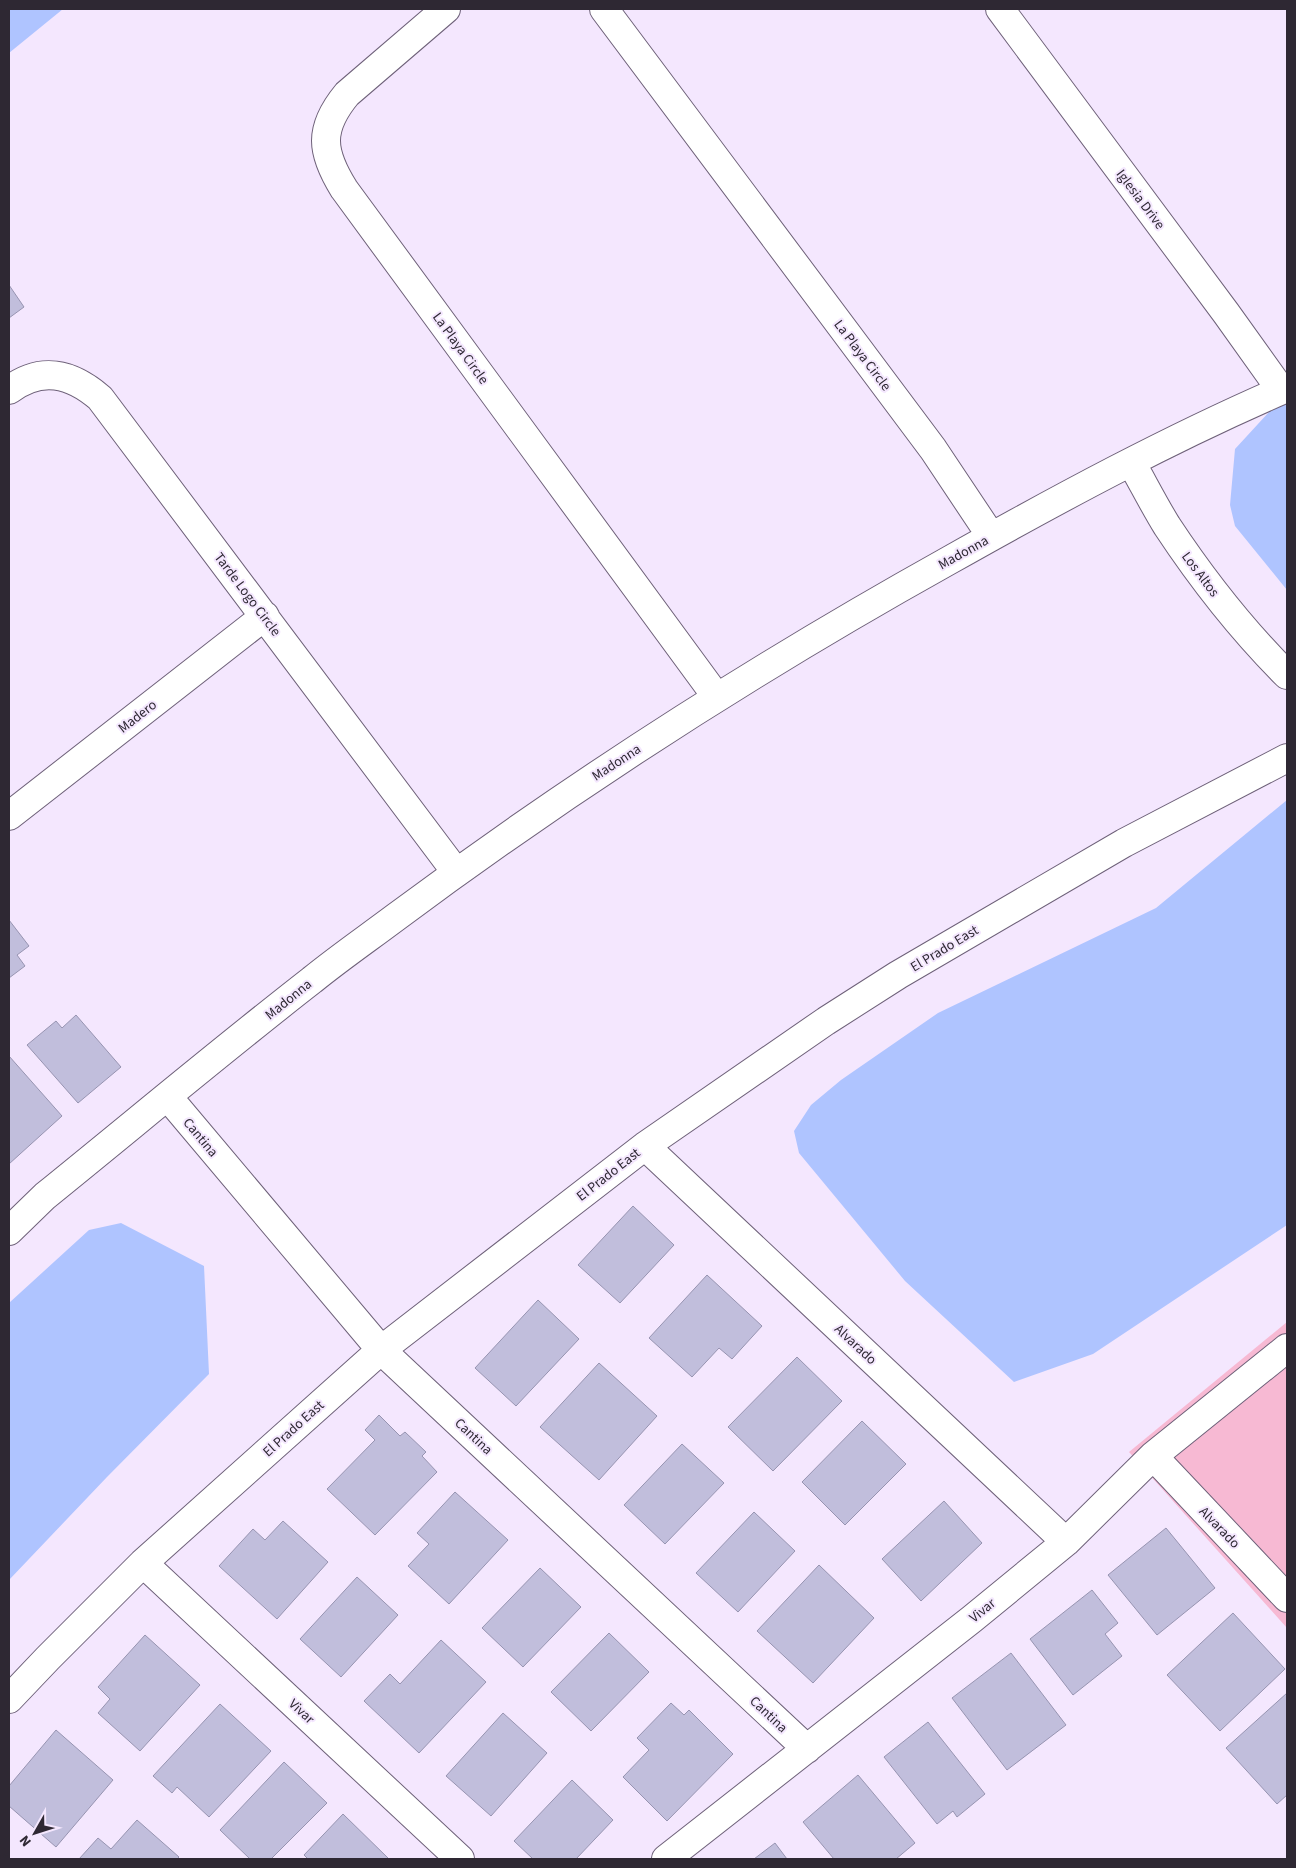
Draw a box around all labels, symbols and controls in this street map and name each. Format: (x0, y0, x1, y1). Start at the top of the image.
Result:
street label: Iglesia Drive (1111, 165, 1170, 234)
street label: La Playa Circle (427, 309, 493, 389)
street label: La Playa Circle (829, 316, 896, 395)
street label: Madonna (935, 531, 992, 575)
street label: Los Altos (1177, 548, 1224, 601)
street label: Tarde Logo Circle (209, 549, 285, 641)
street label: Madero (114, 695, 161, 738)
street label: Madonna (588, 739, 645, 786)
street label: El Prado East (907, 921, 983, 977)
street label: Madonna (261, 975, 316, 1025)
street label: Cantina (178, 1114, 223, 1162)
street label: El Prado East (572, 1143, 645, 1206)
street label: Alvarado (830, 1320, 881, 1370)
street label: El Prado East (259, 1396, 329, 1462)
street label: Cantina (450, 1414, 497, 1460)
street label: Alvarado (1194, 1502, 1244, 1553)
street label: Vivar (965, 1594, 1000, 1628)
street label: Cantina (745, 1692, 792, 1738)
street label: Vivar (284, 1695, 319, 1729)
north arrow (10, 1808, 60, 1858)
text: N (15, 1831, 36, 1850)

